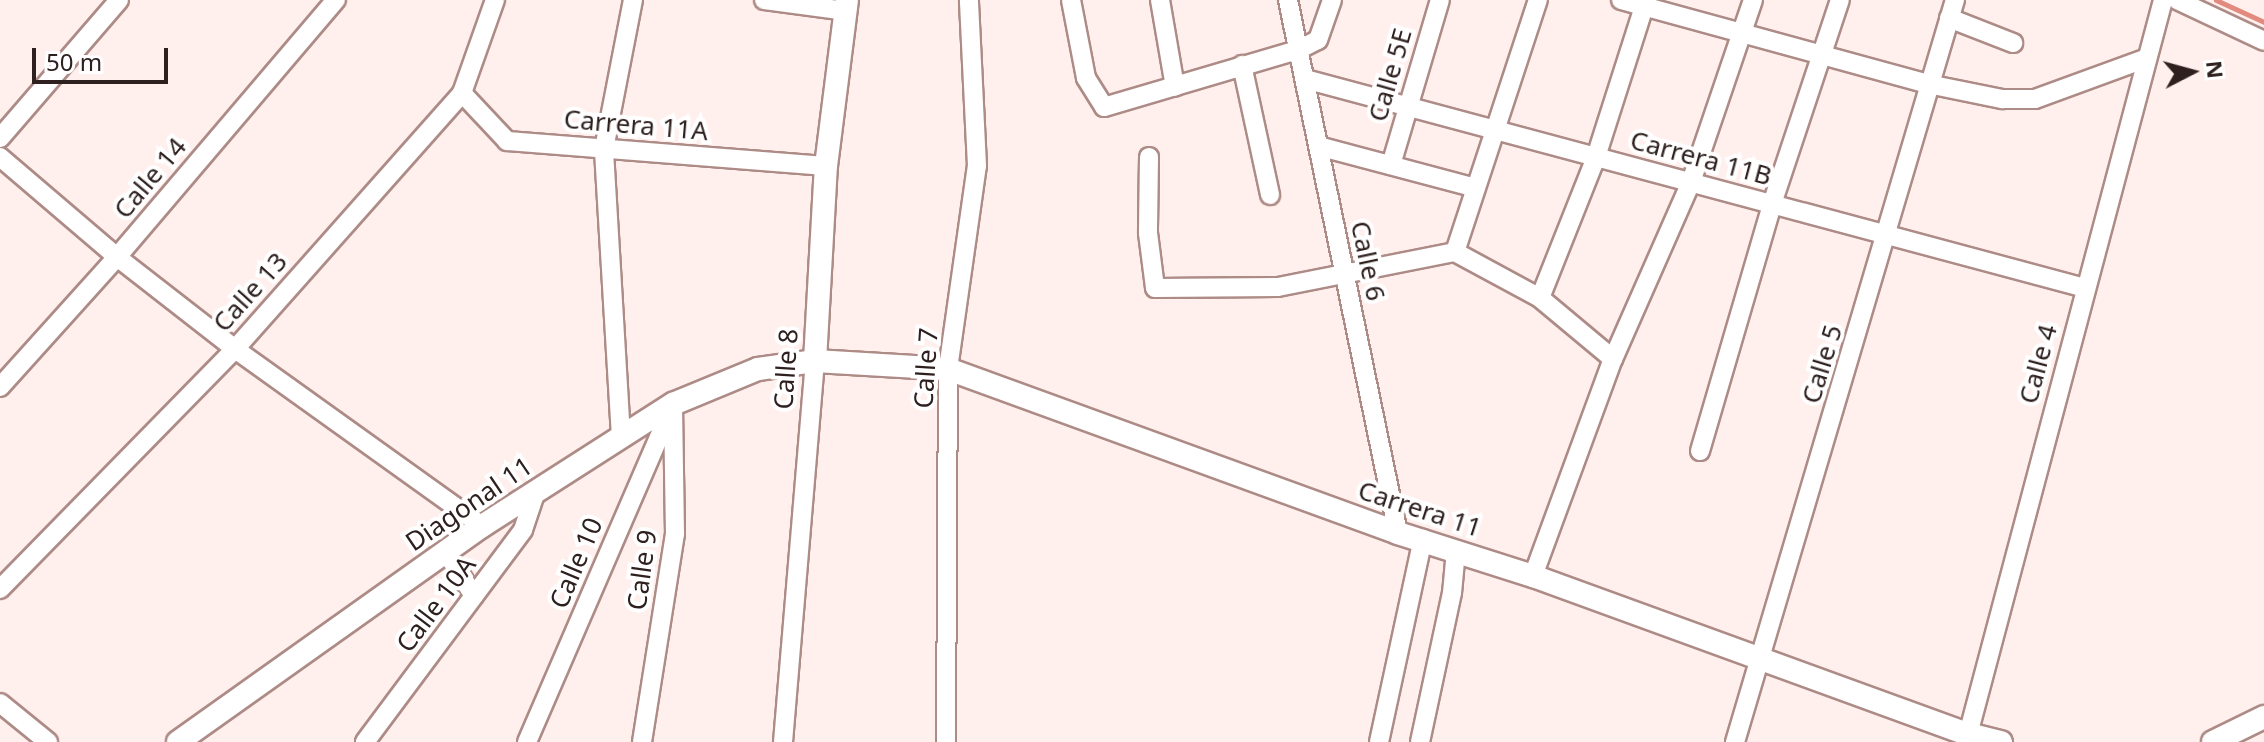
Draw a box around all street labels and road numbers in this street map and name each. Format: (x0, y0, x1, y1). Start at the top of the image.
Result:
street label: Calle 5E (1362, 25, 1418, 125)
street label: Carrera 11A (563, 103, 709, 147)
street label: Carrera 11B (1627, 124, 1775, 192)
street label: Calle 14 (107, 131, 193, 225)
street label: Calle 6 (1344, 218, 1392, 304)
street label: Calle 13 (206, 246, 294, 338)
street label: Calle 5 (1795, 321, 1849, 407)
street label: Calle 4 (2012, 321, 2064, 407)
street label: Calle 7 (908, 327, 944, 409)
street label: Calle 8 (768, 328, 804, 410)
street label: Diagonal 11 (400, 450, 538, 558)
street label: Carrera 11 (1354, 474, 1486, 544)
street label: Calle 10 (543, 513, 609, 613)
street label: Calle 9 (621, 528, 663, 612)
street label: Calle 10A (390, 550, 482, 658)

